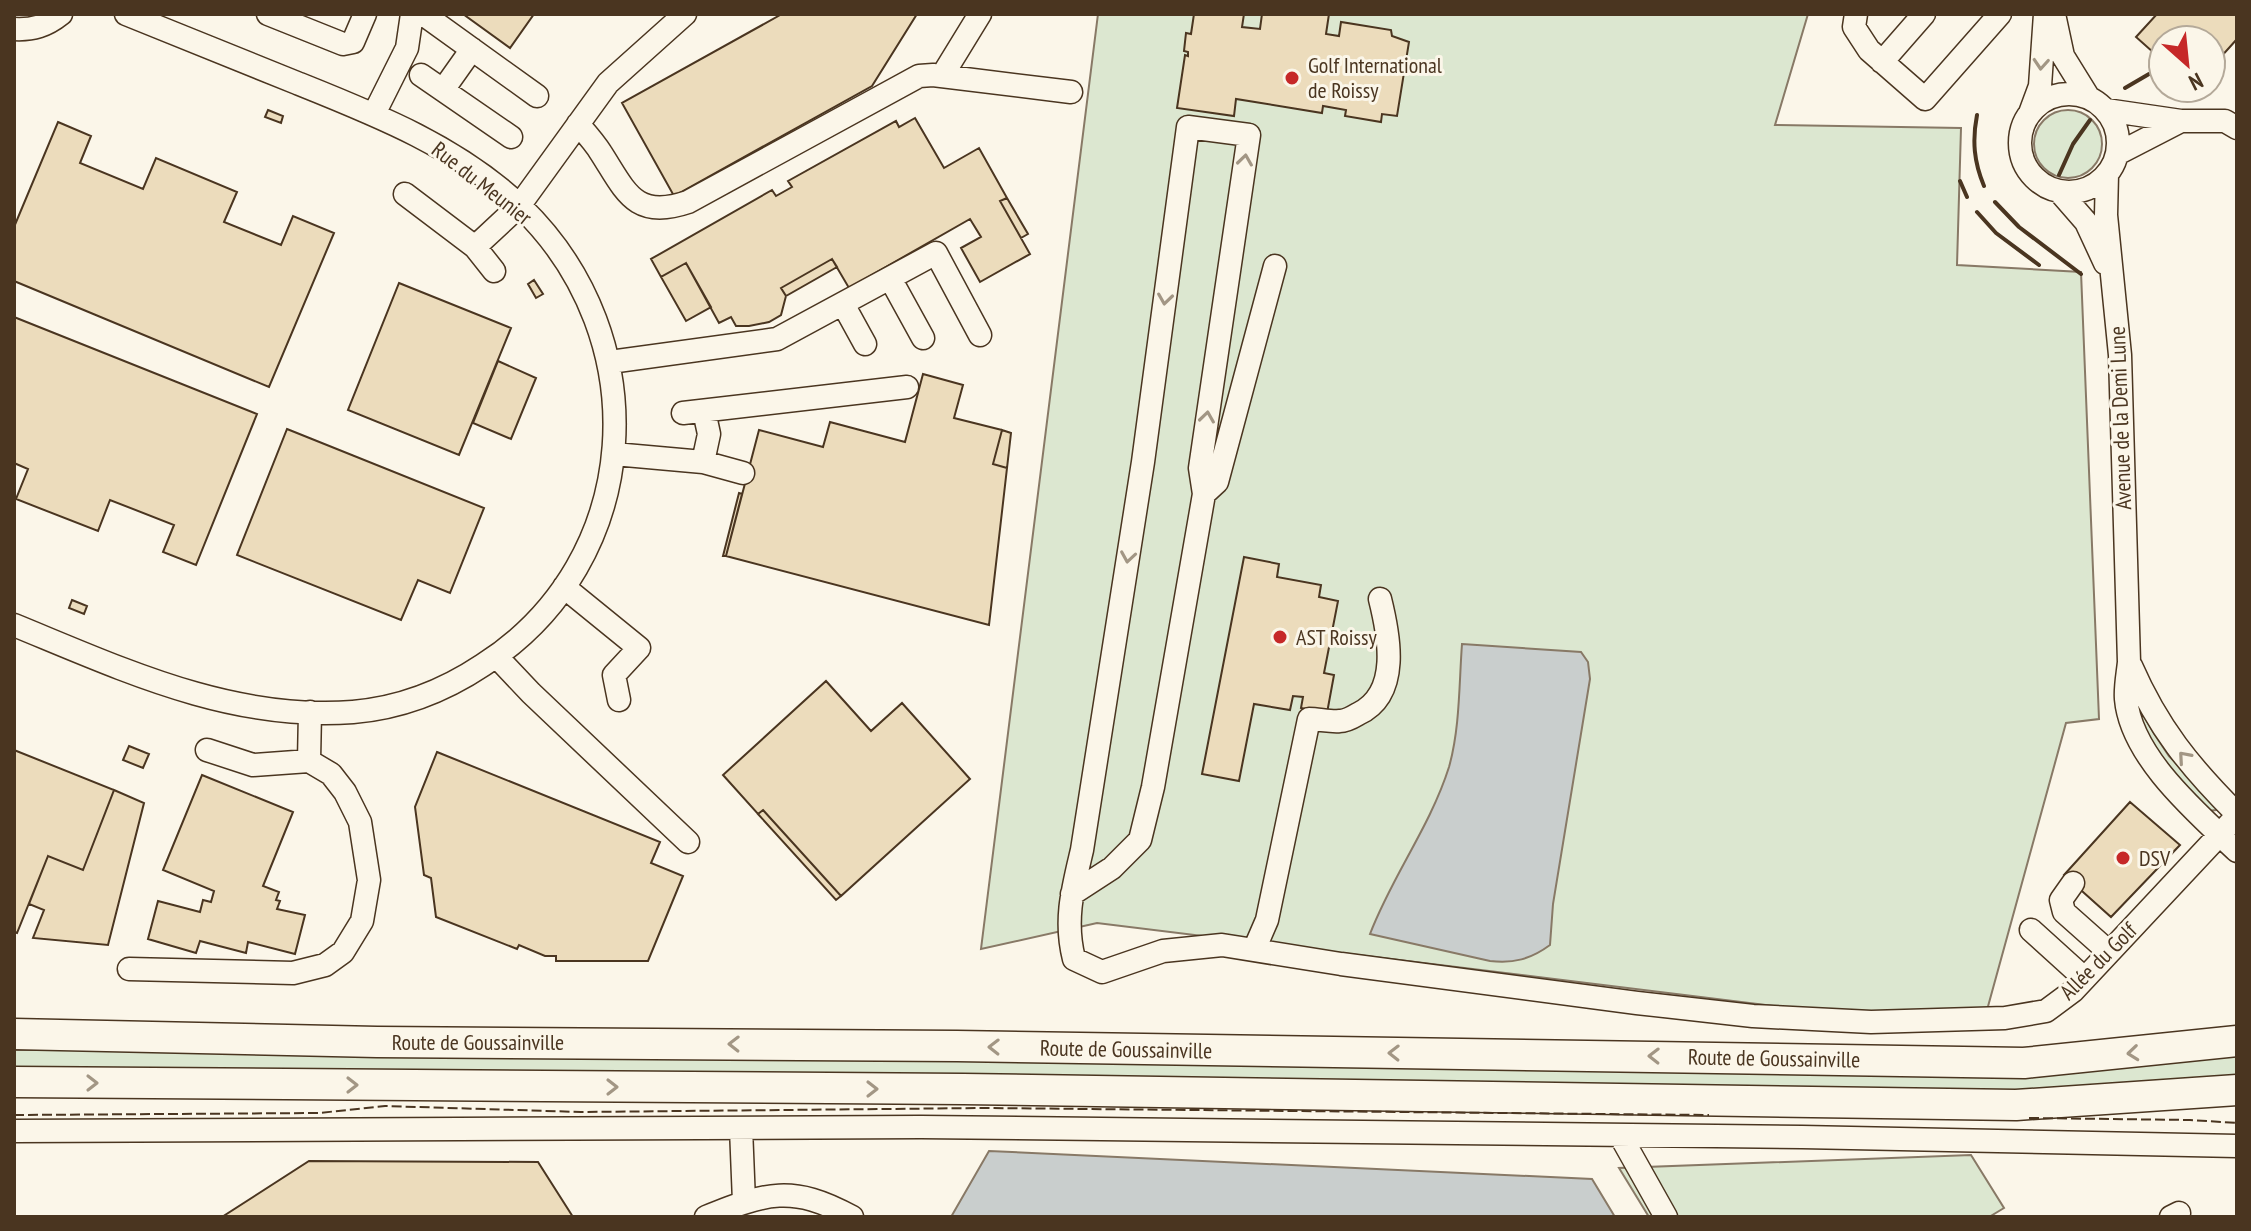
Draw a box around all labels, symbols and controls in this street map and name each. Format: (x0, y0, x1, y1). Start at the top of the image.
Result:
north arrow (2147, 24, 2227, 104)
place label: Golf International de Roissy (1308, 51, 1443, 104)
one-way arrow (2033, 58, 2050, 71)
text: N (2184, 67, 2208, 97)
marker: Golf International de Roissy (1283, 69, 1301, 87)
street label: Rue du Meunier (426, 135, 538, 231)
one-way arrow (1236, 153, 1253, 167)
one-way arrow (1156, 293, 1173, 306)
street label: Avenue de la Demi Lune (2103, 326, 2137, 510)
one-way arrow (1198, 410, 1215, 424)
one-way arrow (1120, 550, 1137, 563)
place label: AST Roissy (1296, 623, 1377, 651)
marker: AST Roissy (1271, 628, 1289, 646)
one-way arrow (2179, 752, 2194, 767)
place label: DSV (2139, 844, 2171, 872)
marker: DSV (2114, 849, 2132, 867)
street label: Allée du Golf (2053, 915, 2144, 1006)
street label: Route de Goussainville (392, 1028, 564, 1056)
street label: Route de Goussainville (1040, 1033, 1212, 1065)
one-way arrow (727, 1035, 740, 1053)
one-way arrow (987, 1038, 1000, 1056)
street label: Route de Goussainville (1688, 1042, 1860, 1074)
one-way arrow (2126, 1044, 2139, 1061)
one-way arrow (1387, 1045, 1400, 1062)
one-way arrow (1647, 1048, 1660, 1065)
one-way arrow (86, 1075, 99, 1092)
one-way arrow (346, 1076, 359, 1094)
one-way arrow (606, 1078, 619, 1096)
one-way arrow (866, 1080, 879, 1097)

